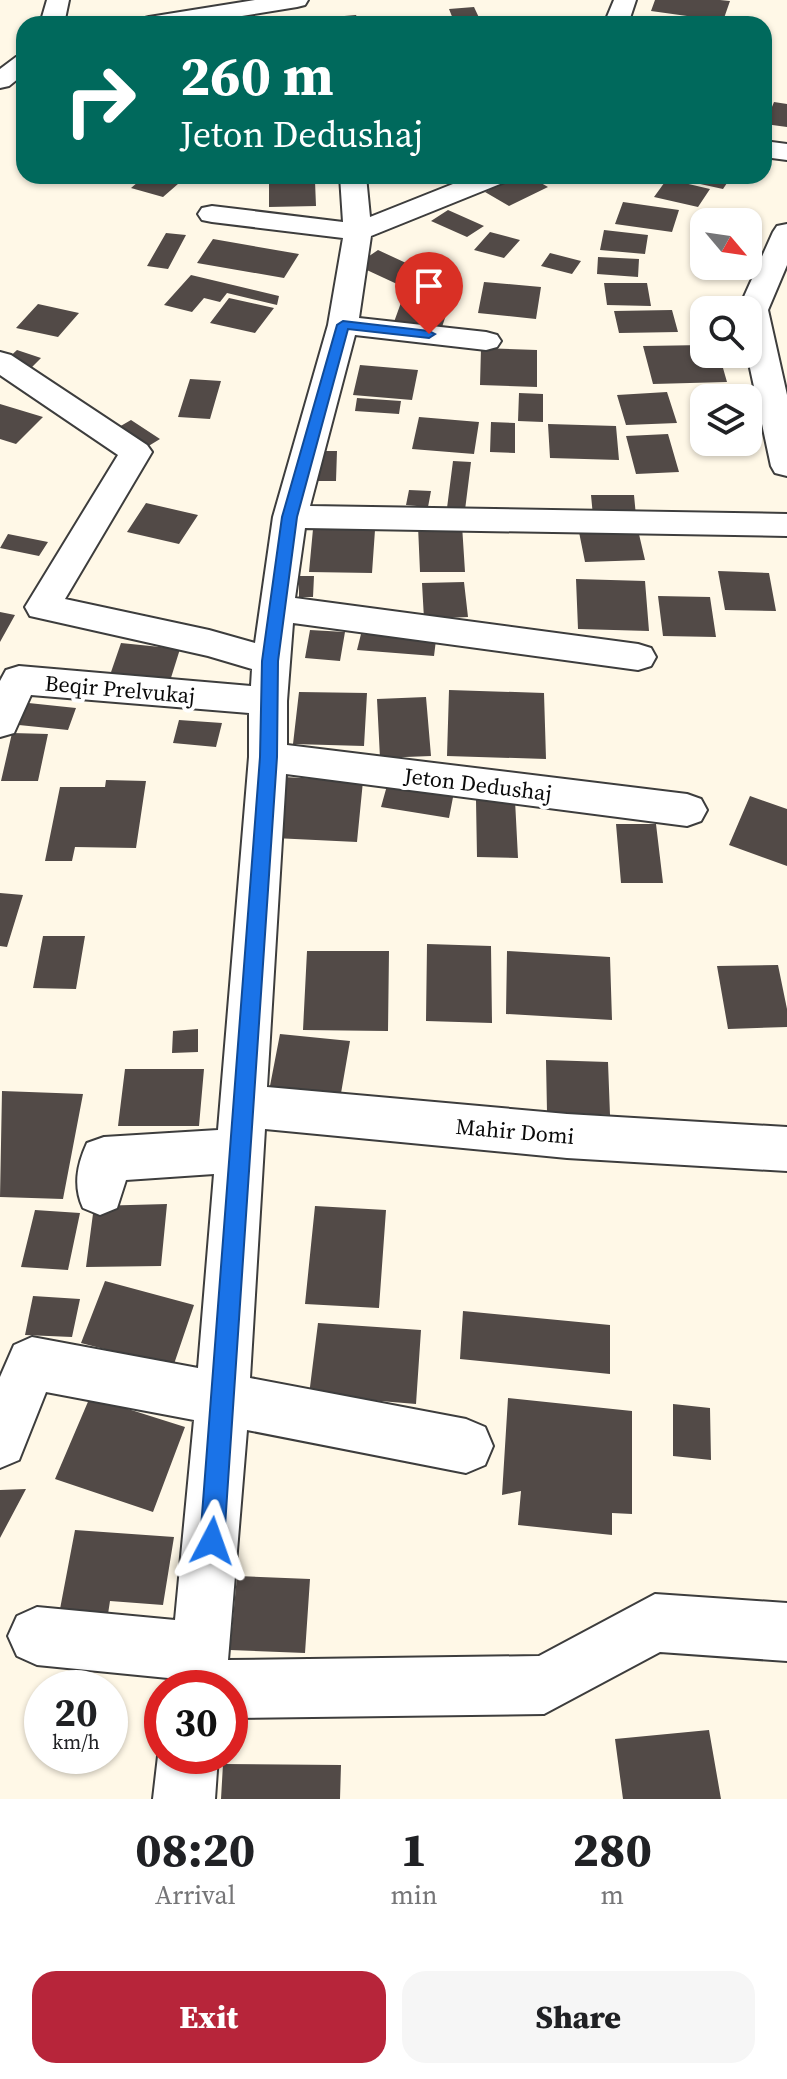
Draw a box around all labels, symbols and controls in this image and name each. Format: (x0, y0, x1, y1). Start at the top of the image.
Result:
text: 260 m (180, 37, 334, 114)
icon: right (48, 48, 152, 152)
text: Jeton Dedushaj (180, 110, 423, 159)
north arrow (690, 208, 762, 280)
map controls (690, 208, 762, 456)
pin (395, 252, 463, 334)
icon: arrive (407, 264, 451, 308)
button: search (690, 296, 762, 368)
button: layers (690, 384, 762, 456)
street label: Beqir Prelvukaj (44, 667, 196, 711)
street label: Jeton Dedushaj (401, 760, 554, 808)
street label: Mahir Domi (454, 1111, 576, 1151)
position arrow (170, 1499, 254, 1583)
speed limit sign: 30 (144, 1670, 248, 1774)
text: 20 (54, 1685, 98, 1739)
text: km/h (52, 1728, 100, 1756)
text: 08:20 (135, 1816, 255, 1882)
text: 1 (401, 1816, 427, 1882)
text: 280 (573, 1816, 652, 1882)
text: Arrival (155, 1877, 235, 1913)
text: min (390, 1877, 437, 1913)
text: m (600, 1877, 624, 1913)
button: Exit (32, 1971, 386, 2063)
button: Share (402, 1971, 755, 2063)

